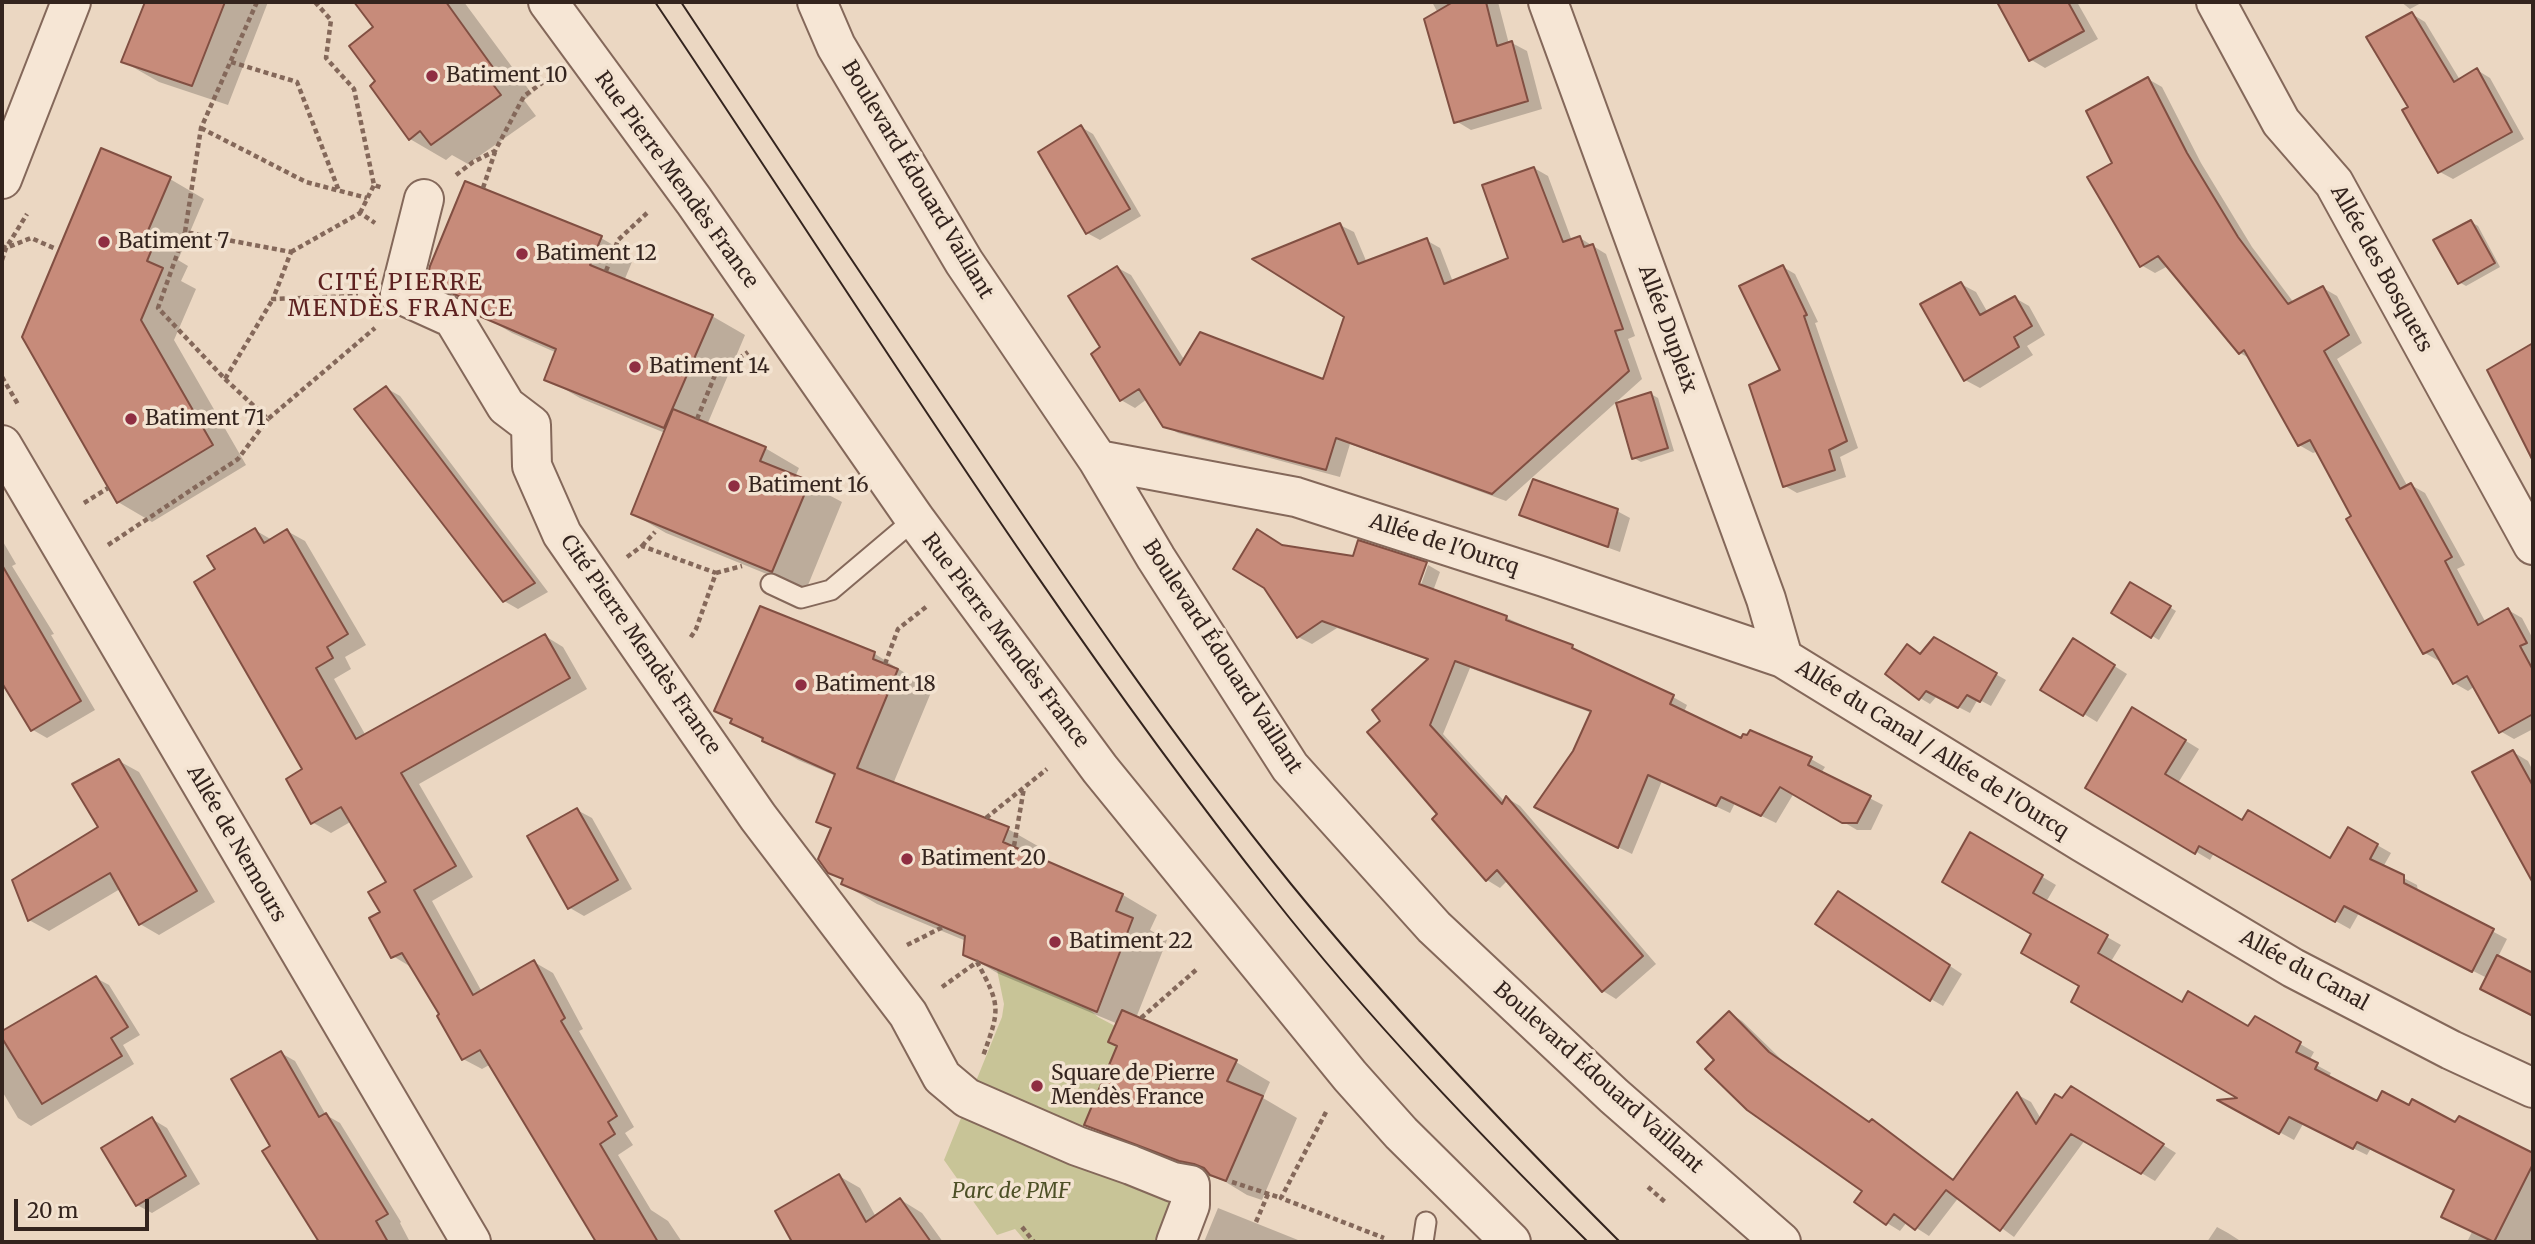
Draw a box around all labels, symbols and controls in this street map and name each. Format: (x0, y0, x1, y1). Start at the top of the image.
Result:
street label: Boulevard Édouard Vaillant (836, 56, 998, 304)
place label: Batiment 10 (446, 63, 567, 89)
street label: Rue Pierre Mendès France (589, 67, 763, 293)
marker: Batiment 10 (424, 68, 440, 84)
street label: Allée des Bosquets (2325, 181, 2437, 357)
place label: Batiment 7 (118, 229, 229, 255)
marker: Batiment 7 (96, 234, 112, 250)
place label: Batiment 12 (536, 241, 657, 267)
marker: Batiment 12 (514, 246, 530, 262)
street label: Allée Dupleix (1632, 262, 1702, 396)
district label: CITÉ PIERRE MENDÈS FRANCE (289, 269, 513, 323)
place label: Batiment 14 (649, 354, 770, 380)
marker: Batiment 14 (627, 359, 643, 375)
place label: Batiment 71 (145, 406, 265, 432)
marker: Batiment 71 (123, 411, 139, 427)
place label: Batiment 16 (748, 473, 869, 499)
marker: Batiment 16 (726, 478, 742, 494)
street label: Allée de l'Ourcq (1366, 509, 1522, 581)
street label: Rue Pierre Mendès France (916, 529, 1094, 753)
street label: Cité Pierre Mendès France (555, 530, 725, 760)
street label: Boulevard Édouard Vaillant (1137, 535, 1307, 779)
street label: Allée du Canal / Allée de l'Ourcq (1791, 655, 2073, 845)
place label: Batiment 18 (815, 672, 936, 698)
marker: Batiment 18 (793, 677, 809, 693)
street label: Allée de Nemours (181, 761, 291, 927)
place label: Batiment 20 (921, 846, 1046, 872)
marker: Batiment 20 (899, 851, 915, 867)
street label: Allée du Canal (2235, 925, 2373, 1017)
place label: Batiment 22 (1069, 929, 1193, 955)
marker: Batiment 22 (1047, 934, 1063, 950)
street label: Boulevard Édouard Vaillant (1488, 977, 1708, 1179)
place label: Square de Pierre Mendès France (1051, 1061, 1215, 1111)
marker: Square de Pierre Mendès France (1029, 1078, 1045, 1094)
park label: Parc de PMF (952, 1179, 1070, 1205)
scale bar (18, 1184, 152, 1228)
text: 20 m (27, 1197, 78, 1224)

